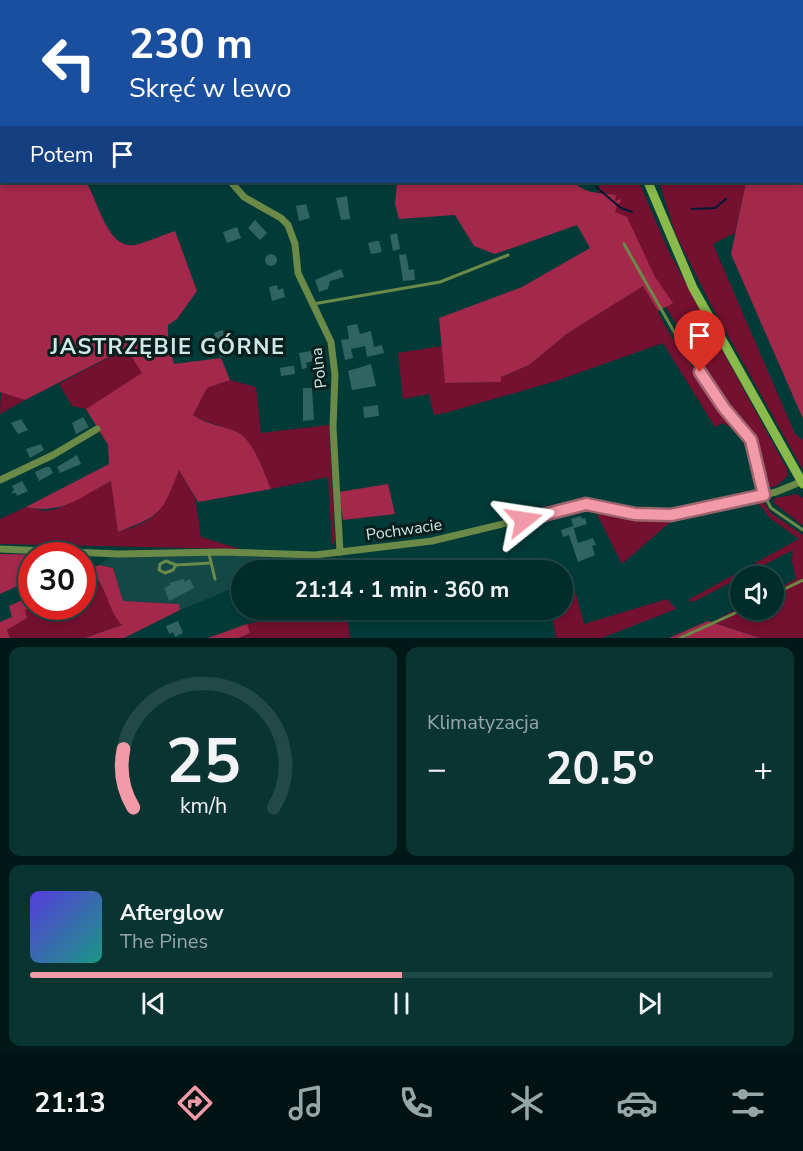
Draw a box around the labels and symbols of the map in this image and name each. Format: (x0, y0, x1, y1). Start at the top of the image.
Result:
pin (674, 310, 725, 372)
district label: JASTRZĘBIE GÓRNE (49, 332, 286, 362)
street label: Polna (306, 346, 332, 390)
position arrow (492, 488, 556, 552)
street label: Pochwacie (365, 514, 443, 546)
speed limit sign: 30 (18, 542, 96, 620)

